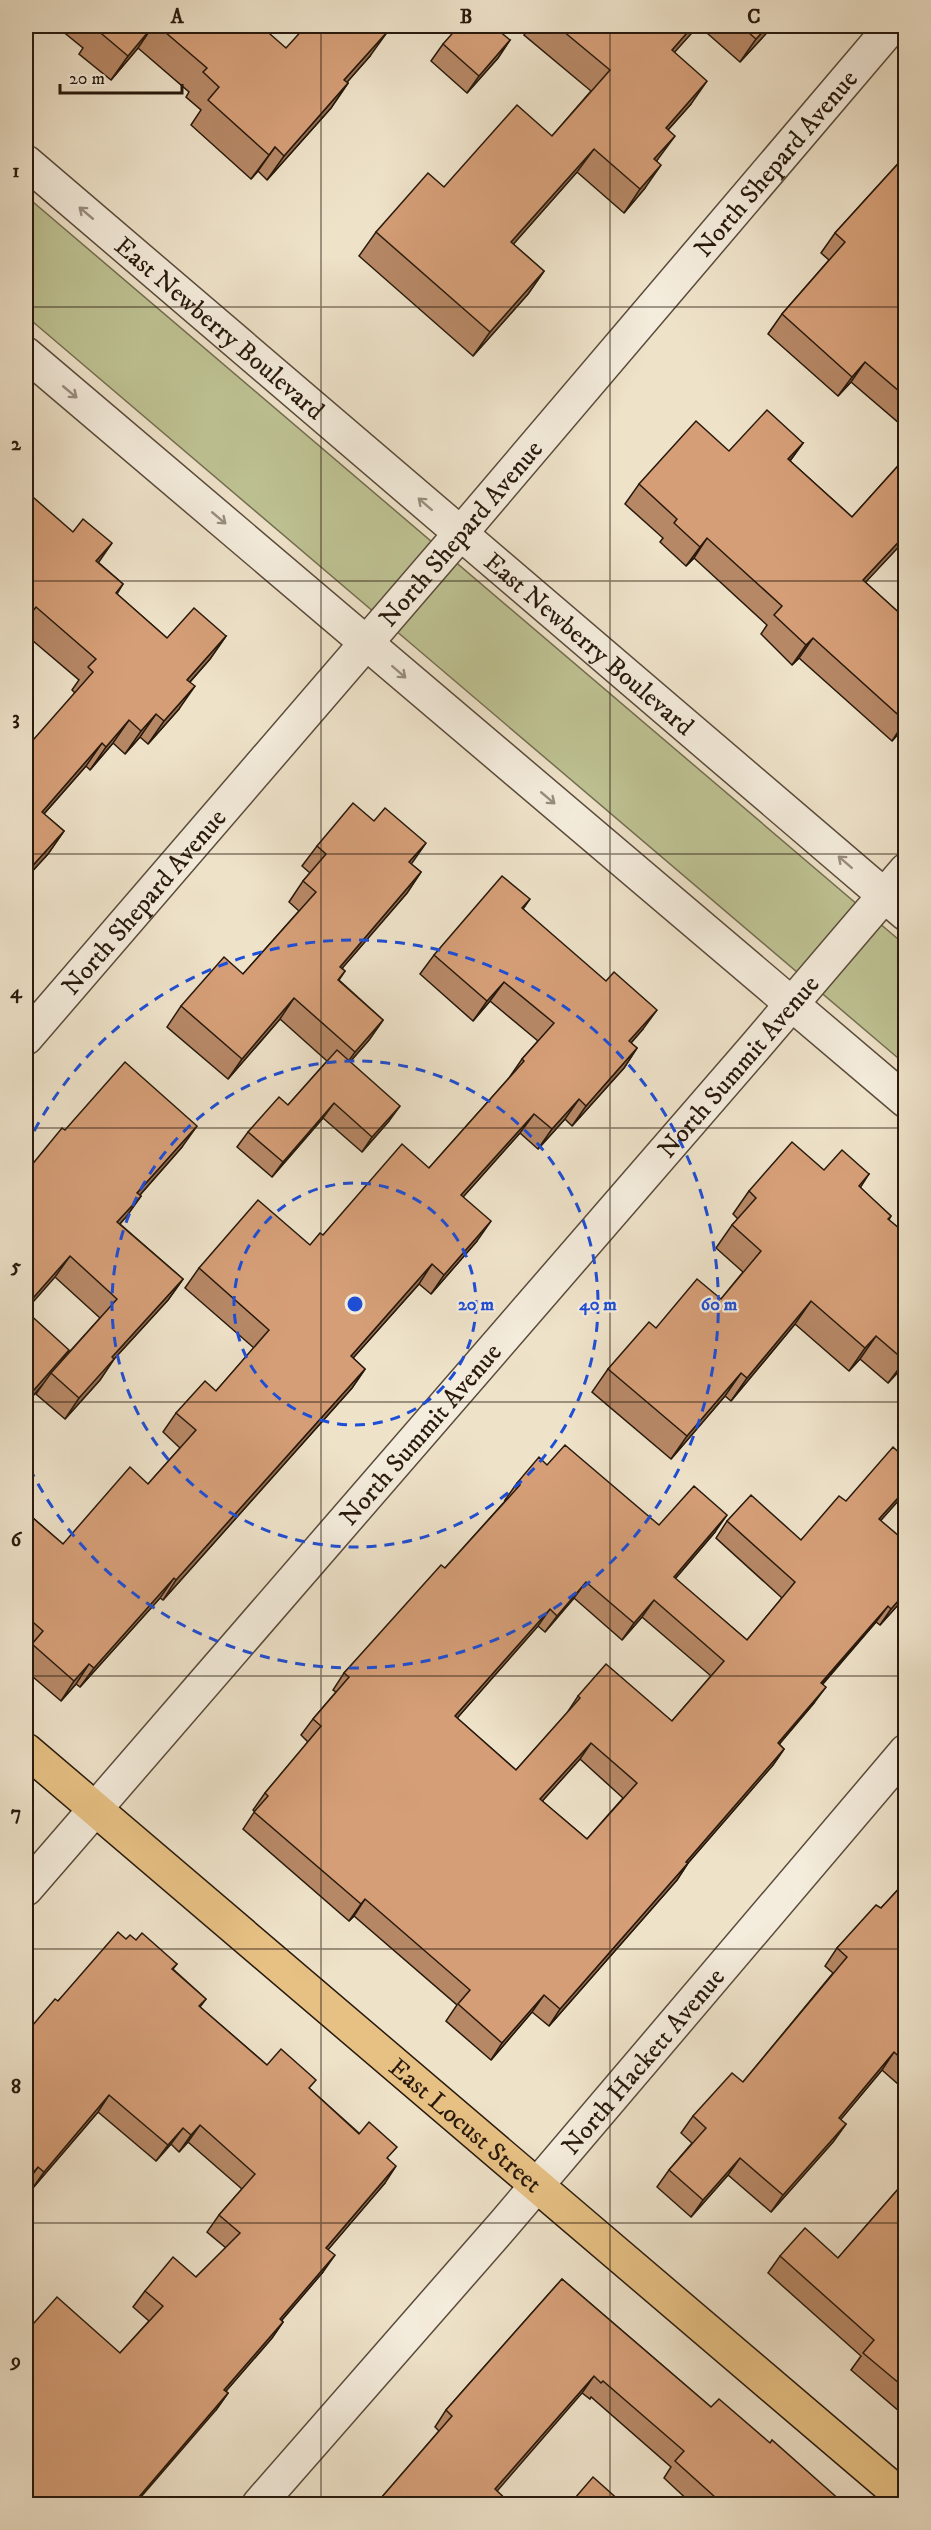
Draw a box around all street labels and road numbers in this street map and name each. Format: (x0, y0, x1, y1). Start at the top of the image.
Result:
street label: North Shepard Avenue (688, 64, 866, 265)
street label: East Newberry Boulevard (107, 230, 331, 428)
street label: North Shepard Avenue (372, 434, 551, 634)
street label: East Newberry Boulevard (477, 546, 700, 743)
street label: North Shepard Avenue (55, 802, 234, 1003)
street label: North Summit Avenue (651, 969, 827, 1166)
street label: North Summit Avenue (333, 1337, 509, 1533)
street label: North Hackett Avenue (555, 1962, 732, 2162)
street label: East Locust Street (381, 2051, 548, 2201)

